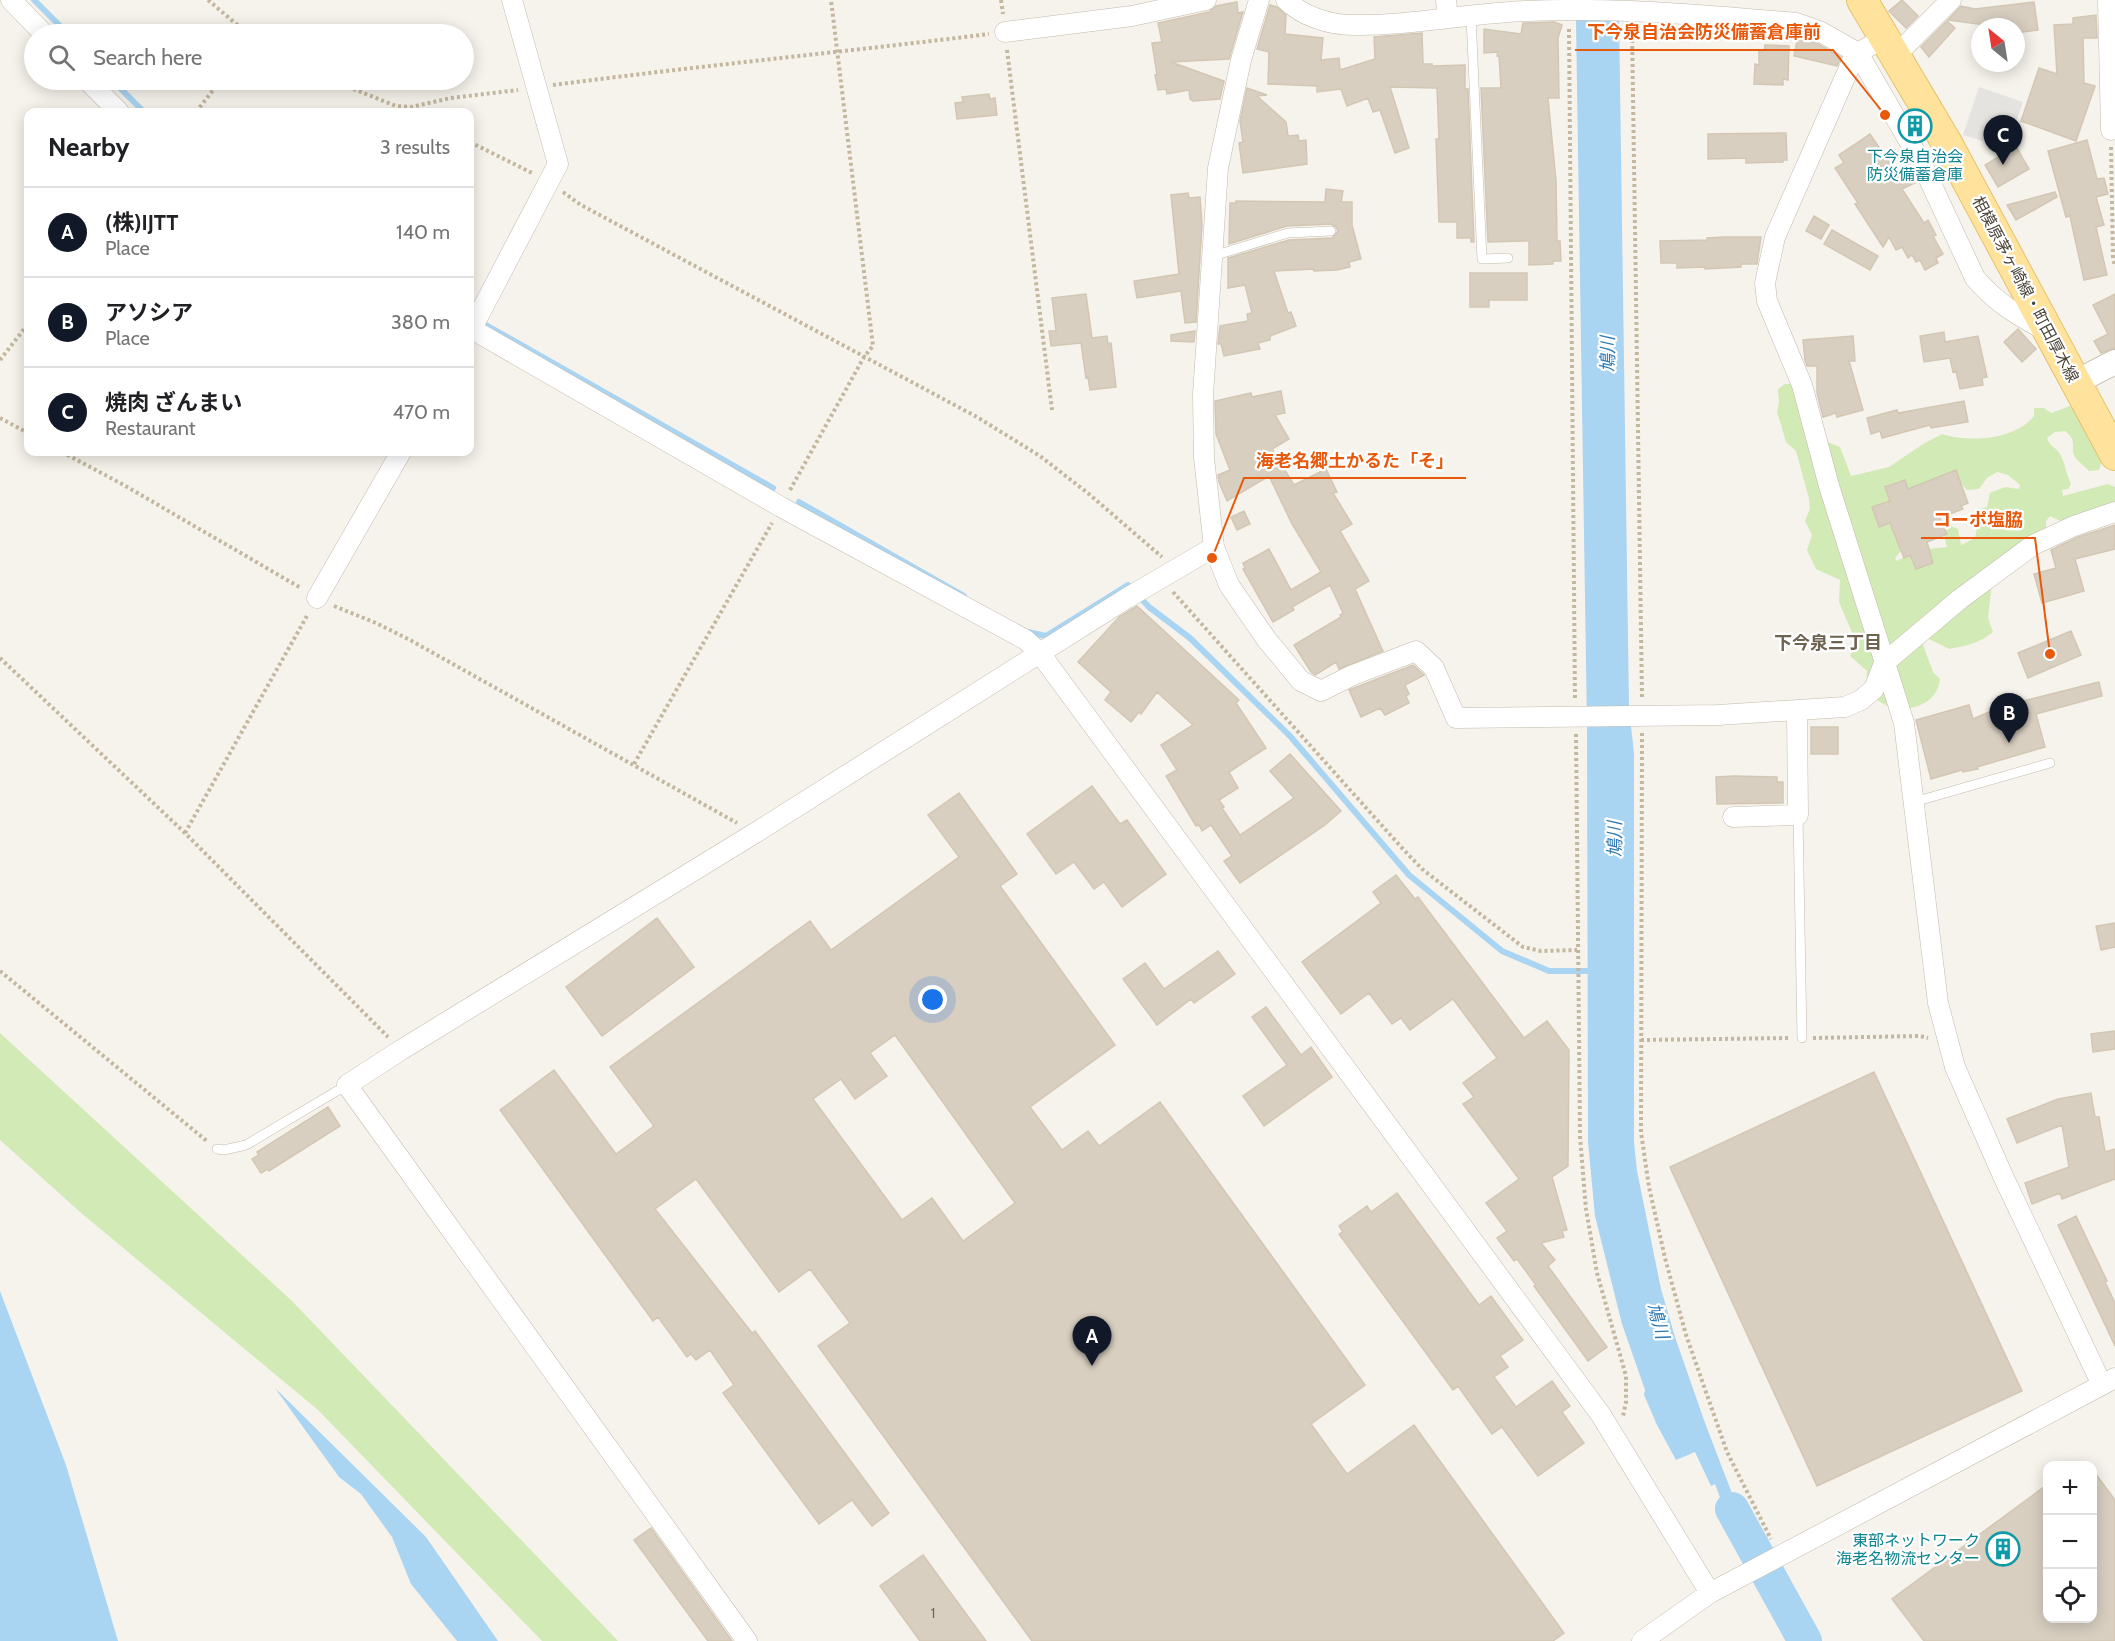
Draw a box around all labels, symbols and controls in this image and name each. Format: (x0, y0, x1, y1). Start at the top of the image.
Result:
callout: 下今泉自治会防災備蓄倉庫前 (1575, 14, 1833, 50)
north arrow (1971, 18, 2025, 72)
text: 下今泉自治会防災備蓄倉庫前 (1587, 21, 1821, 43)
search box (24, 24, 474, 90)
icon: search (45, 41, 78, 74)
text: Search here (93, 44, 202, 71)
building icon: 下今泉自治会 防災備蓄倉庫 (1897, 108, 1933, 144)
pin: C (1984, 116, 2022, 165)
text: Nearby (48, 131, 129, 163)
text: 3 results (380, 135, 450, 159)
place label: 下今泉自治会 防災備蓄倉庫 (1867, 147, 1963, 184)
street label: 相模原茅ヶ崎線・町田厚木線 (1968, 193, 2083, 386)
text: (株)IJTT (105, 209, 178, 236)
text: A (61, 220, 74, 244)
text: 140 m (396, 220, 450, 244)
text: Place (105, 236, 150, 260)
text: アソシア (105, 299, 193, 326)
text: B (61, 310, 74, 334)
text: 380 m (391, 310, 450, 334)
text: Place (105, 326, 150, 350)
water label: 鳩川 (1597, 334, 1619, 372)
text: 焼肉 ざんまい (105, 389, 242, 416)
text: C (61, 400, 74, 424)
text: 470 m (393, 400, 450, 424)
text: Restaurant (105, 416, 196, 440)
callout: 海老名郷土かるた「そ」 (1244, 442, 1466, 478)
text: 海老名郷土かるた「そ」 (1256, 450, 1454, 472)
callout: コーポ塩脇 (1921, 502, 2035, 538)
text: コーポ塩脇 (1933, 509, 2023, 531)
district label: 下今泉三丁目 (1774, 632, 1882, 654)
pin: B (1990, 694, 2028, 743)
water label: 鳩川 (1604, 819, 1626, 857)
your location (918, 985, 947, 1014)
water label: 鳩川 (1642, 1301, 1674, 1343)
pin: A (1072, 1316, 1112, 1366)
map controls (2043, 1461, 2097, 1623)
button: + (2043, 1461, 2097, 1515)
button: − (2043, 1515, 2097, 1569)
place label: 東部ネットワーク 海老名物流センター (1836, 1531, 1980, 1568)
building icon: 東部ネットワーク 海老名物流センター (1985, 1531, 2021, 1567)
button: locate (2043, 1569, 2097, 1623)
house number: 1 (931, 1604, 935, 1622)

